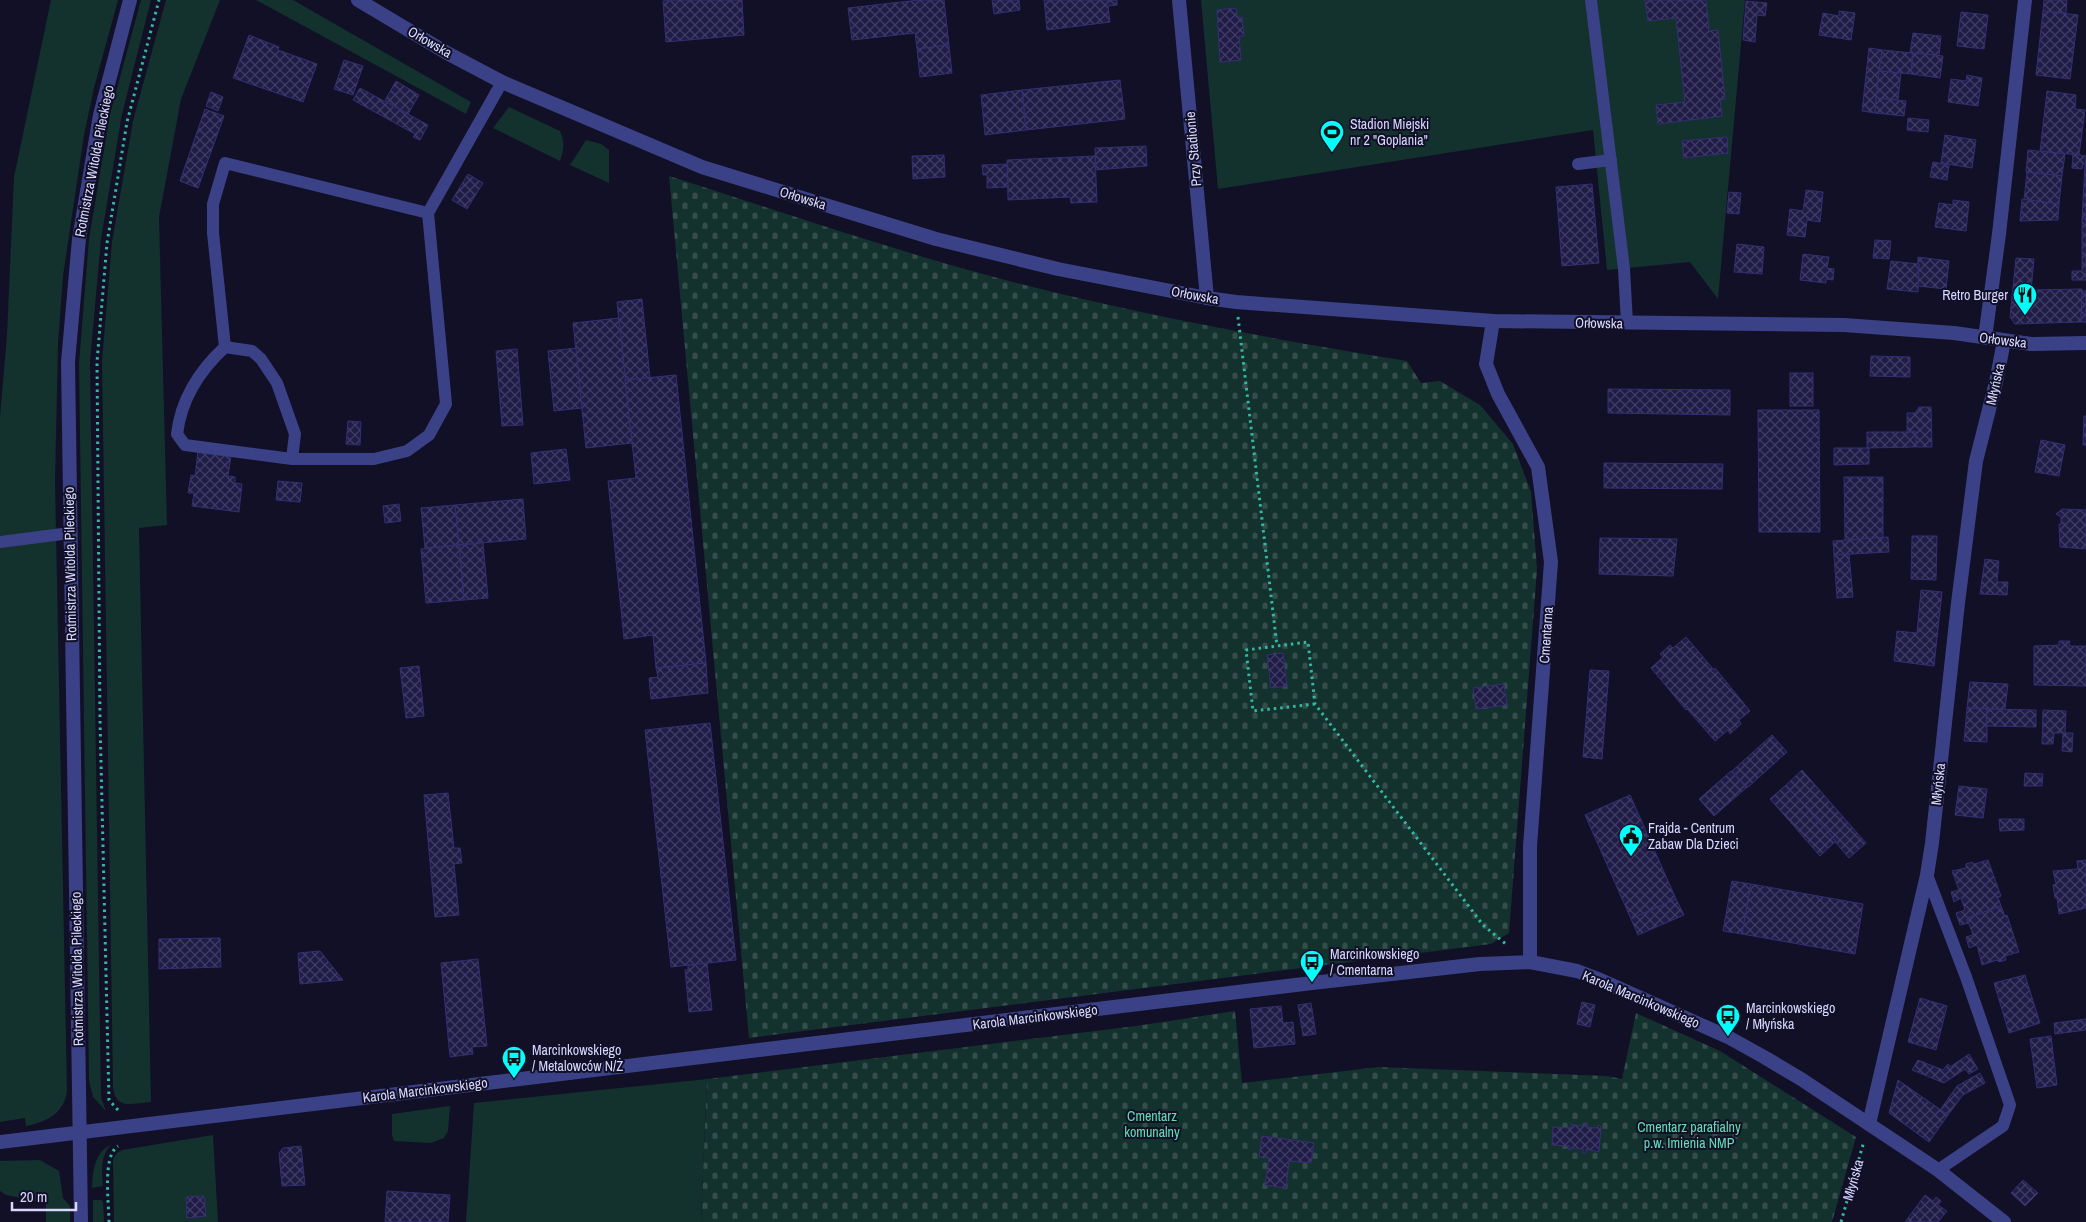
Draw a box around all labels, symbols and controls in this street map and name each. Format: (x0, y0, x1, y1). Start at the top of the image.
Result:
street label: Orłowska (405, 22, 456, 62)
street label: Rotmistrza Witolda Pileckiego (70, 83, 118, 239)
street label: Przy Stadionie (1181, 111, 1205, 187)
place label: Stadion Miejski nr 2 "Goplania" (1350, 115, 1429, 149)
sports icon: Stadion Miejski nr 2 "Goplania" (1319, 119, 1345, 153)
street label: Orłowska (777, 182, 829, 214)
street label: Orłowska (1170, 282, 1221, 308)
restaurant icon: Retro Burger (2012, 282, 2038, 316)
place label: Retro Burger (1942, 286, 2008, 304)
street label: Orłowska (1575, 314, 1624, 332)
street label: Orłowska (1978, 328, 2028, 352)
street label: Młyńska (1981, 361, 2009, 407)
street label: Rotmistrza Witolda Pileckiego (60, 487, 80, 641)
street label: Cmentarna (1535, 605, 1557, 664)
street label: Młyńska (1927, 762, 1949, 806)
place label: Frajda - Centrum Zabaw Dla Dzieci (1648, 819, 1739, 853)
public building icon: Frajda - Centrum Zabaw Dla Dzieci (1618, 823, 1644, 857)
street label: Rotmistrza Witolda Pileckiego (67, 892, 87, 1046)
place label: Marcinkowskiego / Cmentarna (1330, 945, 1419, 979)
bus stop icon: Marcinkowskiego / Cmentarna (1299, 949, 1325, 983)
street label: Karola Marcinkowskiego (1580, 966, 1702, 1032)
place label: Marcinkowskiego / Młyńska (1746, 999, 1835, 1033)
street label: Karola Marcinkowskiego (972, 1000, 1098, 1034)
bus stop icon: Marcinkowskiego / Młyńska (1715, 1003, 1741, 1037)
place label: Marcinkowskiego / Metalowców N/Ż (532, 1041, 623, 1075)
bus stop icon: Marcinkowskiego / Metalowców N/Ż (501, 1045, 527, 1079)
street label: Karola Marcinkowskiego (362, 1073, 488, 1107)
park label: Cmentarz komunalny (1124, 1107, 1180, 1141)
park label: Cmentarz parafialny p.w. Imienia NMP (1637, 1118, 1741, 1152)
street label: Młyńska (1839, 1157, 1868, 1203)
scale bar (12, 1180, 76, 1212)
text: 20 m (20, 1186, 47, 1207)

